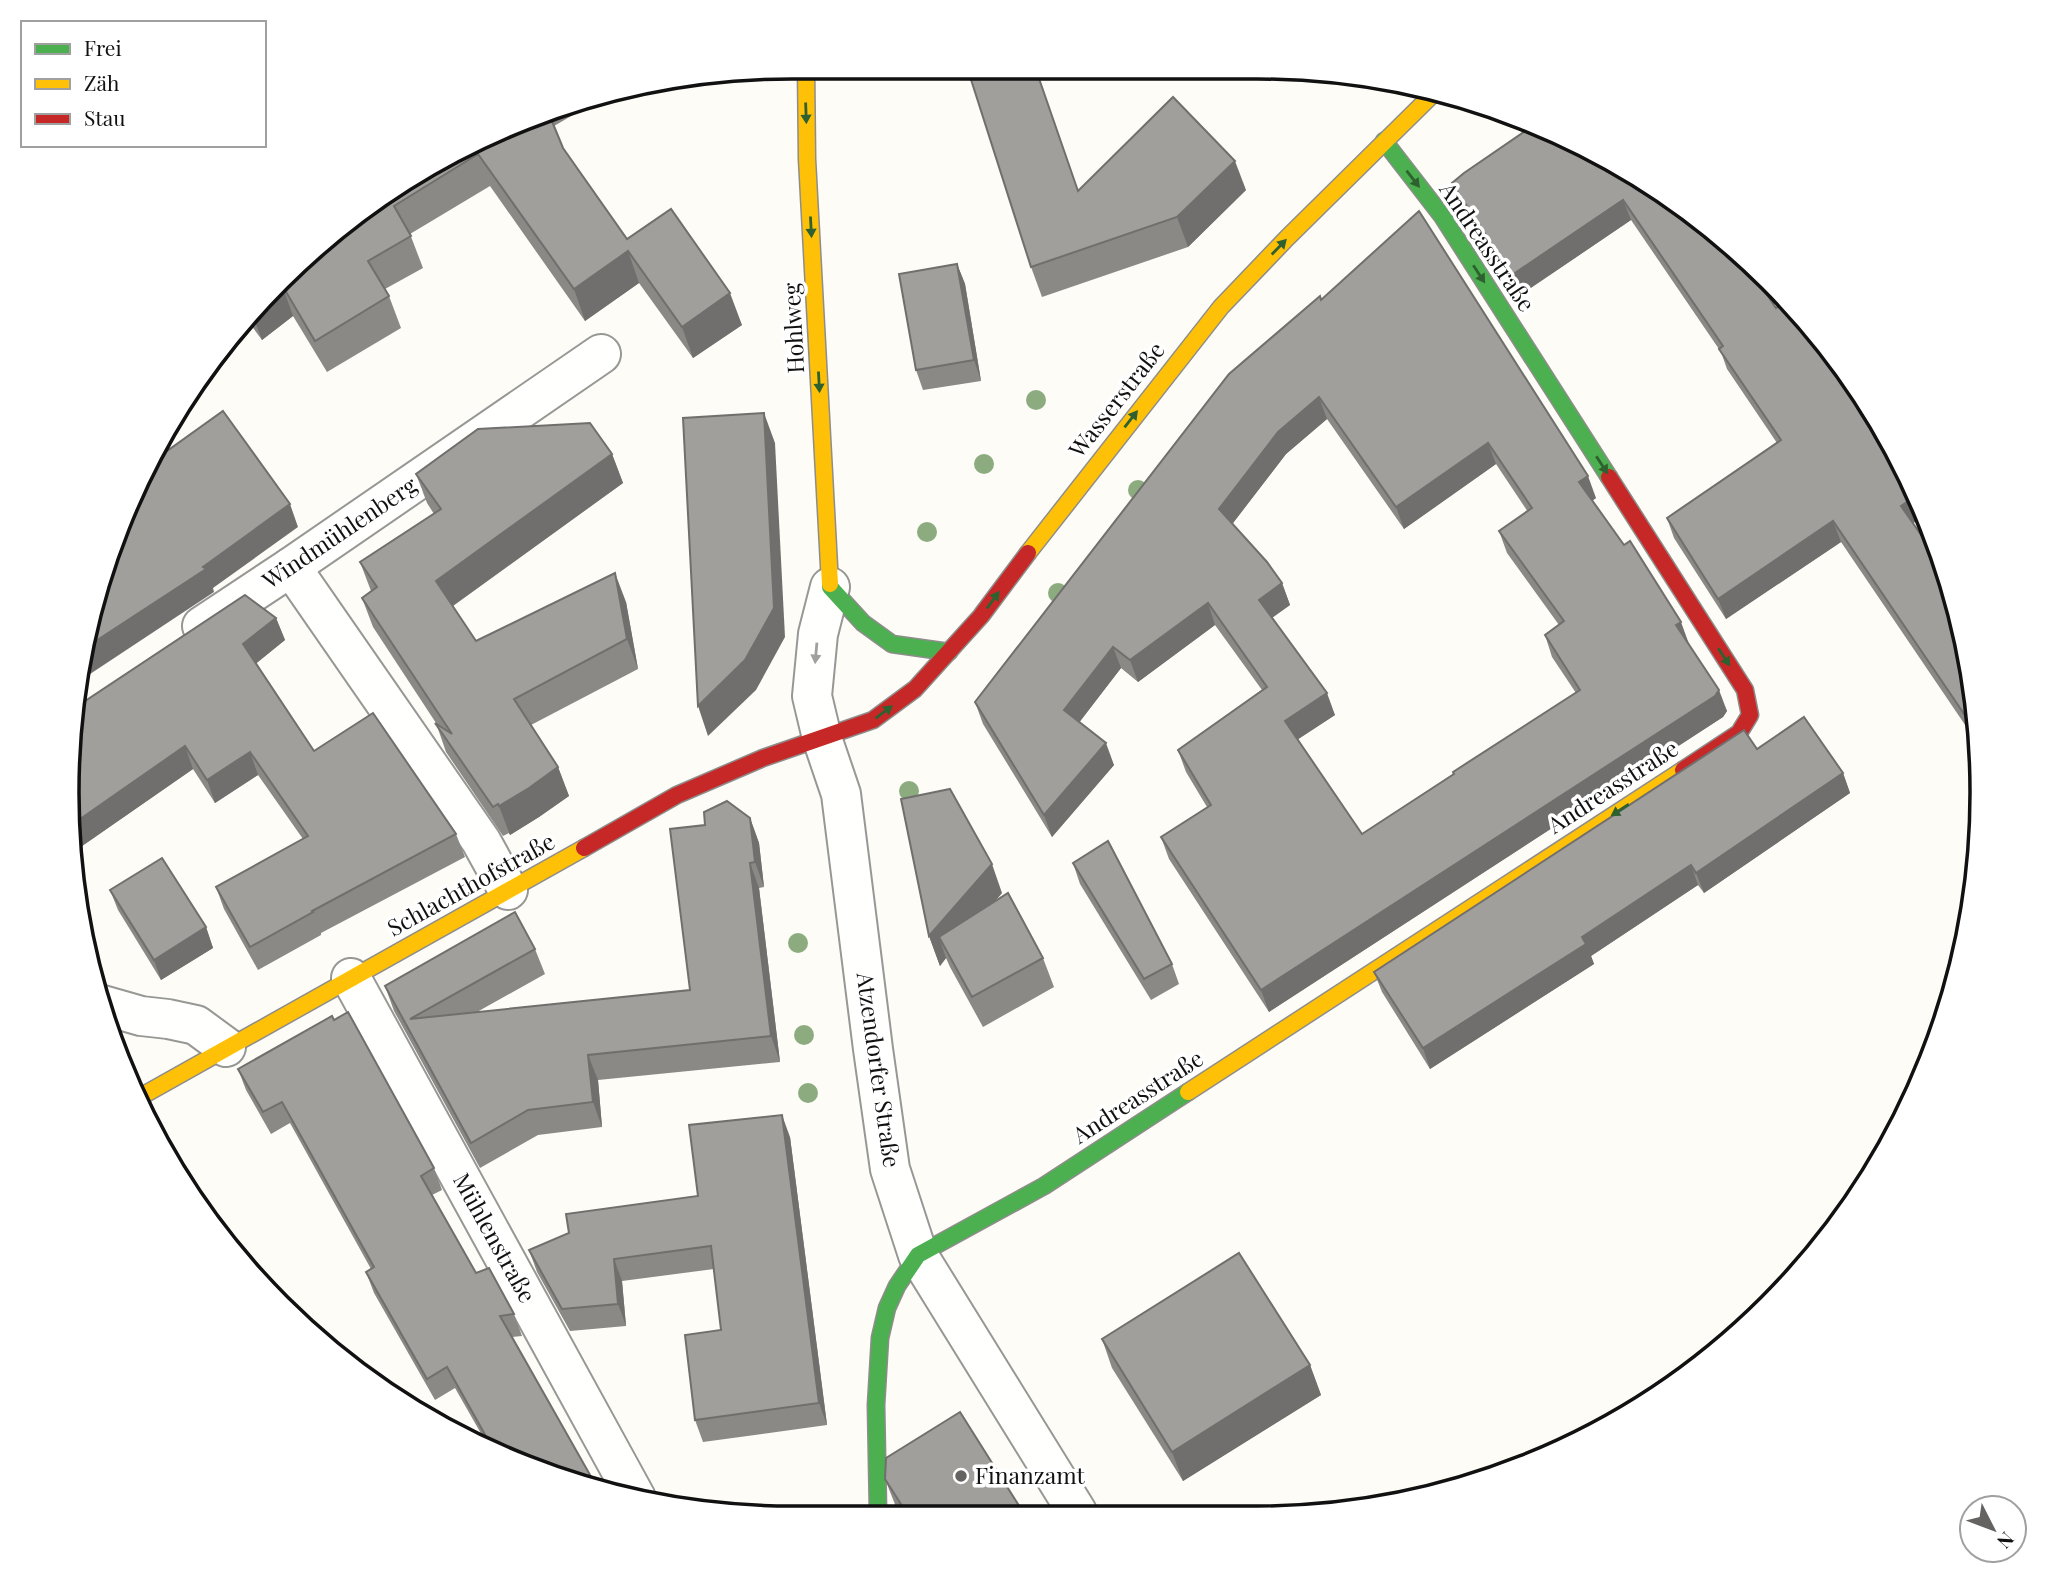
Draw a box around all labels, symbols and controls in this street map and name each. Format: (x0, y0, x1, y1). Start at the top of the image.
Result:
legend (21, 21, 266, 147)
text: Frei (84, 33, 122, 61)
text: Zäh (84, 68, 120, 96)
one-way arrow (800, 102, 811, 124)
text: Stau (84, 103, 125, 131)
one-way arrow (1406, 170, 1420, 188)
street label: Andreasstraße (1433, 175, 1543, 317)
one-way arrow (805, 216, 816, 238)
one-way arrow (1270, 238, 1287, 255)
one-way arrow (1472, 264, 1485, 284)
street label: Hohlweg (775, 282, 810, 374)
street label: Wasserstraße (1060, 335, 1171, 464)
one-way arrow (814, 372, 825, 394)
one-way arrow (1123, 411, 1138, 429)
one-way arrow (1595, 456, 1608, 475)
street label: Windmühlenberg (255, 469, 422, 596)
one-way arrow (986, 591, 1000, 609)
one-way arrow (810, 642, 821, 664)
one-way arrow (1718, 647, 1731, 667)
one-way arrow (875, 705, 894, 719)
street label: Andreasstraße (1540, 732, 1683, 840)
one-way arrow (1611, 803, 1629, 817)
street label: Schlachthofstraße (381, 825, 560, 943)
street label: Atzendorfer Straße (850, 969, 909, 1169)
street label: Andreasstraße (1065, 1042, 1208, 1150)
street label: Mühlenstraße (447, 1167, 544, 1308)
place label: Finanzamt (975, 1459, 1086, 1490)
marker: Finanzamt (953, 1468, 969, 1484)
north arrow (1958, 1494, 2028, 1564)
text: N (1992, 1527, 2021, 1555)

